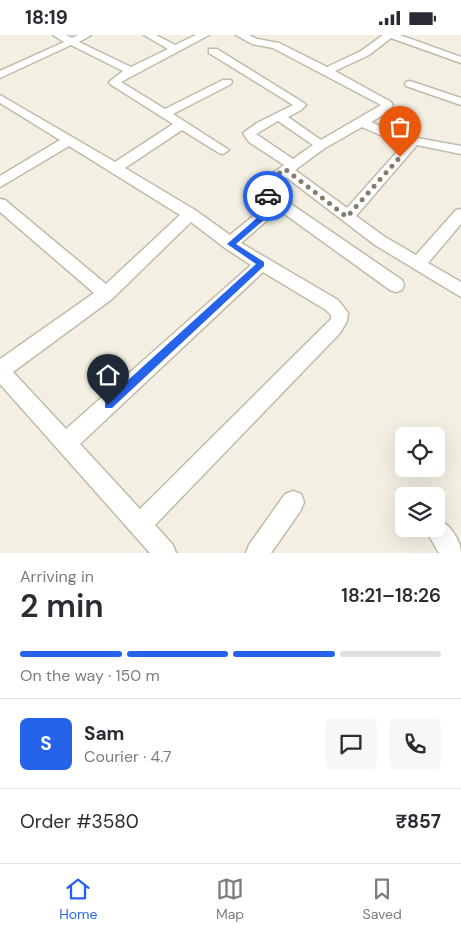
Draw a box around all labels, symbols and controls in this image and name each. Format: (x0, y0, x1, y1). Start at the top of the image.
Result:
text: 18:19 (25, 5, 68, 30)
pin (379, 106, 421, 157)
icon: bag (386, 113, 414, 141)
courier (243, 171, 293, 221)
icon: car (254, 182, 282, 210)
pin (87, 354, 129, 405)
icon: home (94, 361, 122, 389)
map controls (395, 427, 445, 537)
button: locate (395, 427, 445, 477)
button: layers (395, 487, 445, 537)
text: Arriving in (20, 566, 94, 587)
text: 18:21–18:26 (341, 583, 441, 608)
text: 2 min (20, 585, 104, 627)
text: On the way · 150 m (20, 665, 160, 686)
button: chat (325, 718, 377, 770)
button: phone (389, 718, 441, 770)
text: Sam (84, 721, 125, 746)
text: S (40, 731, 52, 756)
text: Courier · 4.7 (84, 746, 172, 767)
text: Order #3580 (20, 809, 139, 834)
text: ₹857 (395, 809, 441, 834)
tab: Home (59, 875, 97, 923)
tab: Map (216, 875, 244, 923)
tab: Saved (363, 875, 402, 923)

